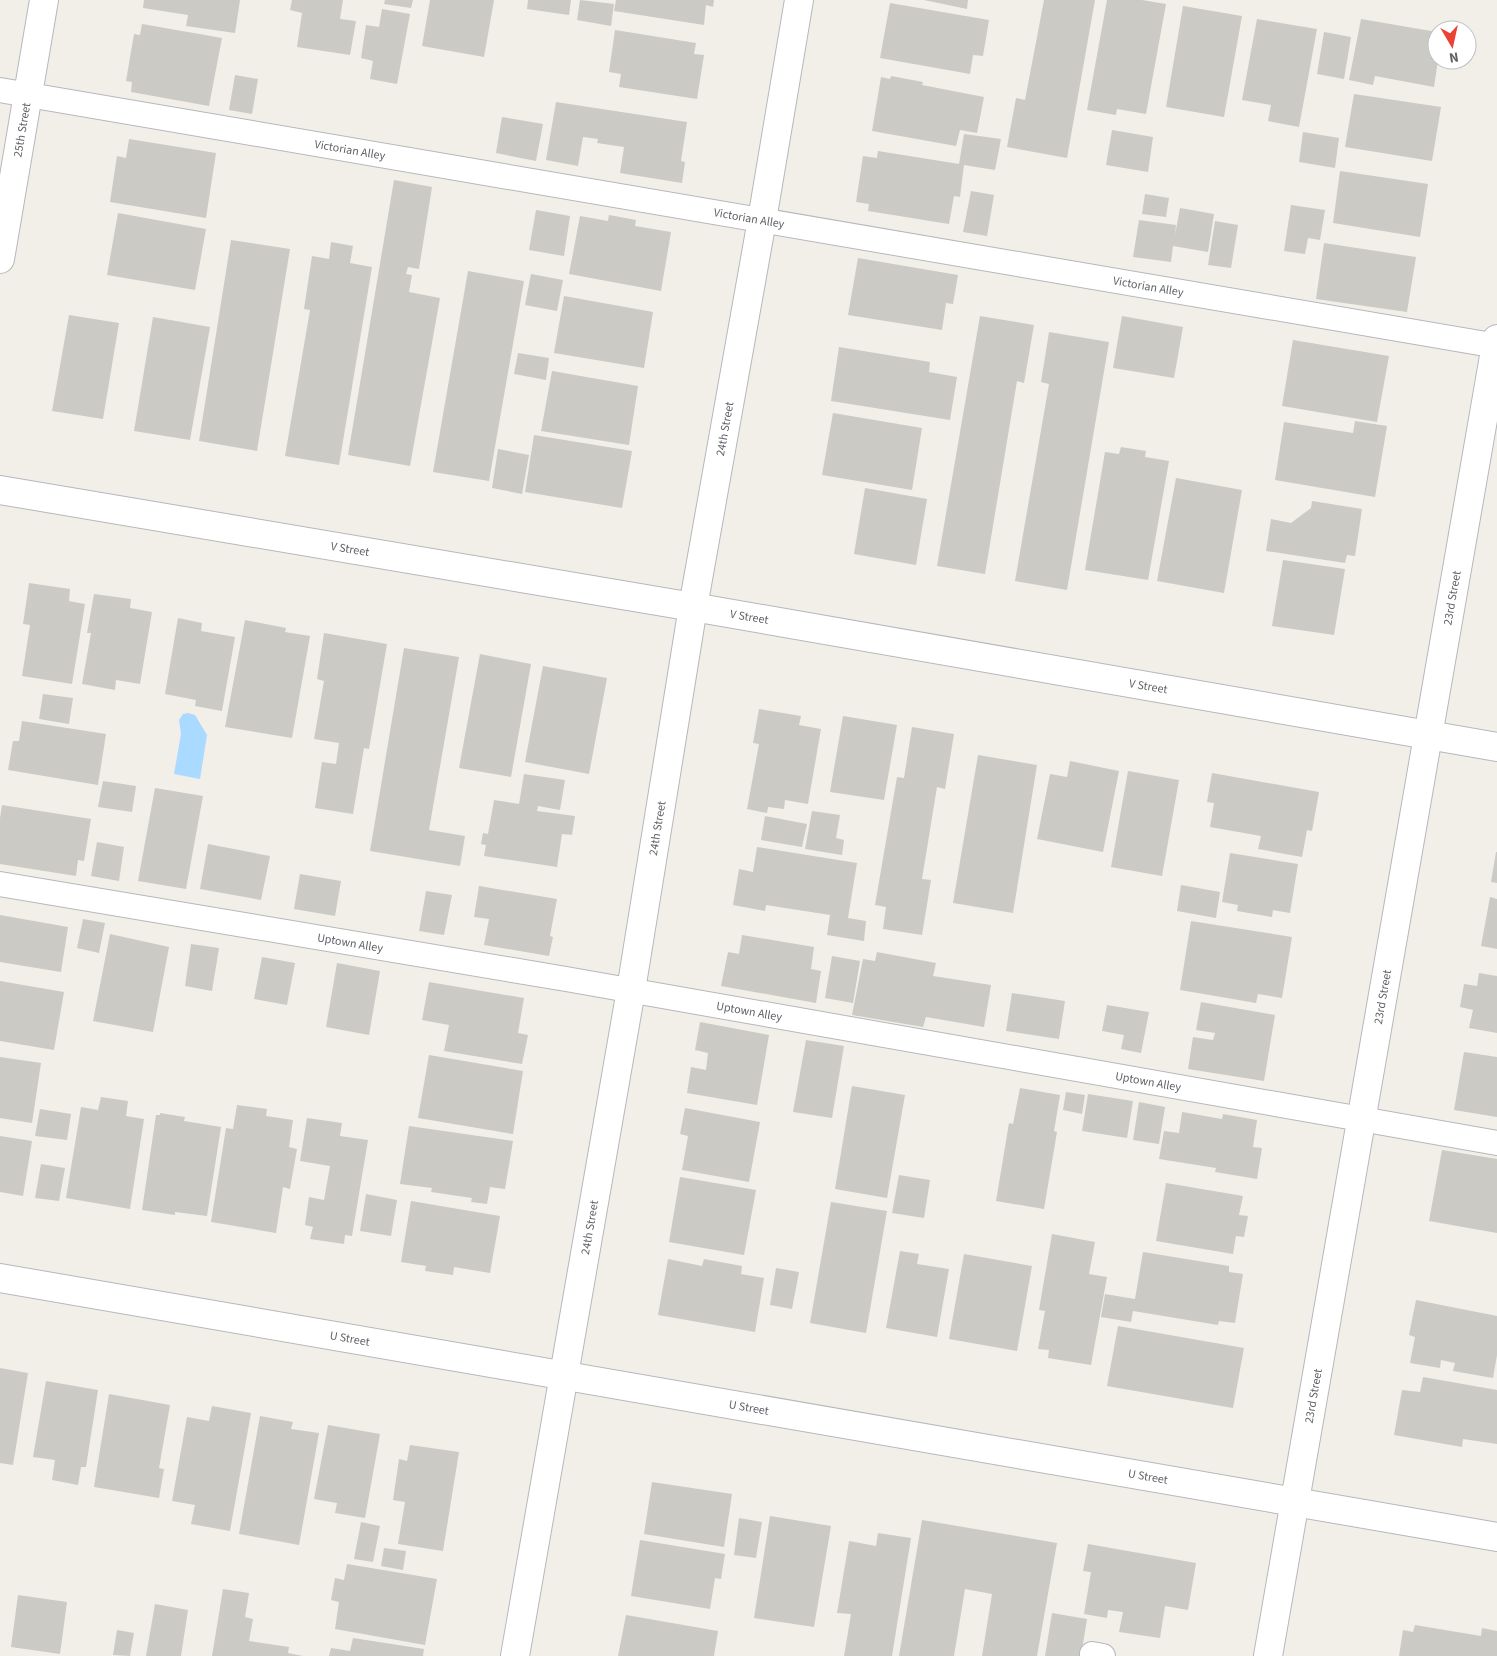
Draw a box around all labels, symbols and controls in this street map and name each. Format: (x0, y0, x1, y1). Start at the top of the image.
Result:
north arrow (1427, 20, 1477, 70)
text: N (1448, 46, 1460, 67)
street label: 25th Street (9, 101, 35, 158)
street label: Victorian Alley (313, 135, 387, 164)
street label: Victorian Alley (713, 204, 786, 233)
street label: Victorian Alley (1112, 272, 1185, 301)
street label: 24th Street (712, 400, 738, 457)
street label: V Street (330, 537, 371, 561)
street label: 23rd Street (1439, 569, 1465, 627)
street label: V Street (729, 605, 770, 629)
street label: V Street (1128, 675, 1169, 698)
street label: 24th Street (644, 800, 670, 857)
street label: Uptown Alley (316, 929, 385, 957)
street label: 23rd Street (1370, 968, 1396, 1026)
street label: Uptown Alley (715, 997, 784, 1025)
street label: Uptown Alley (1114, 1067, 1183, 1096)
street label: 24th Street (577, 1199, 603, 1256)
street label: U Street (329, 1327, 371, 1350)
street label: 23rd Street (1300, 1367, 1326, 1425)
street label: U Street (728, 1396, 770, 1419)
street label: U Street (1127, 1465, 1169, 1488)

